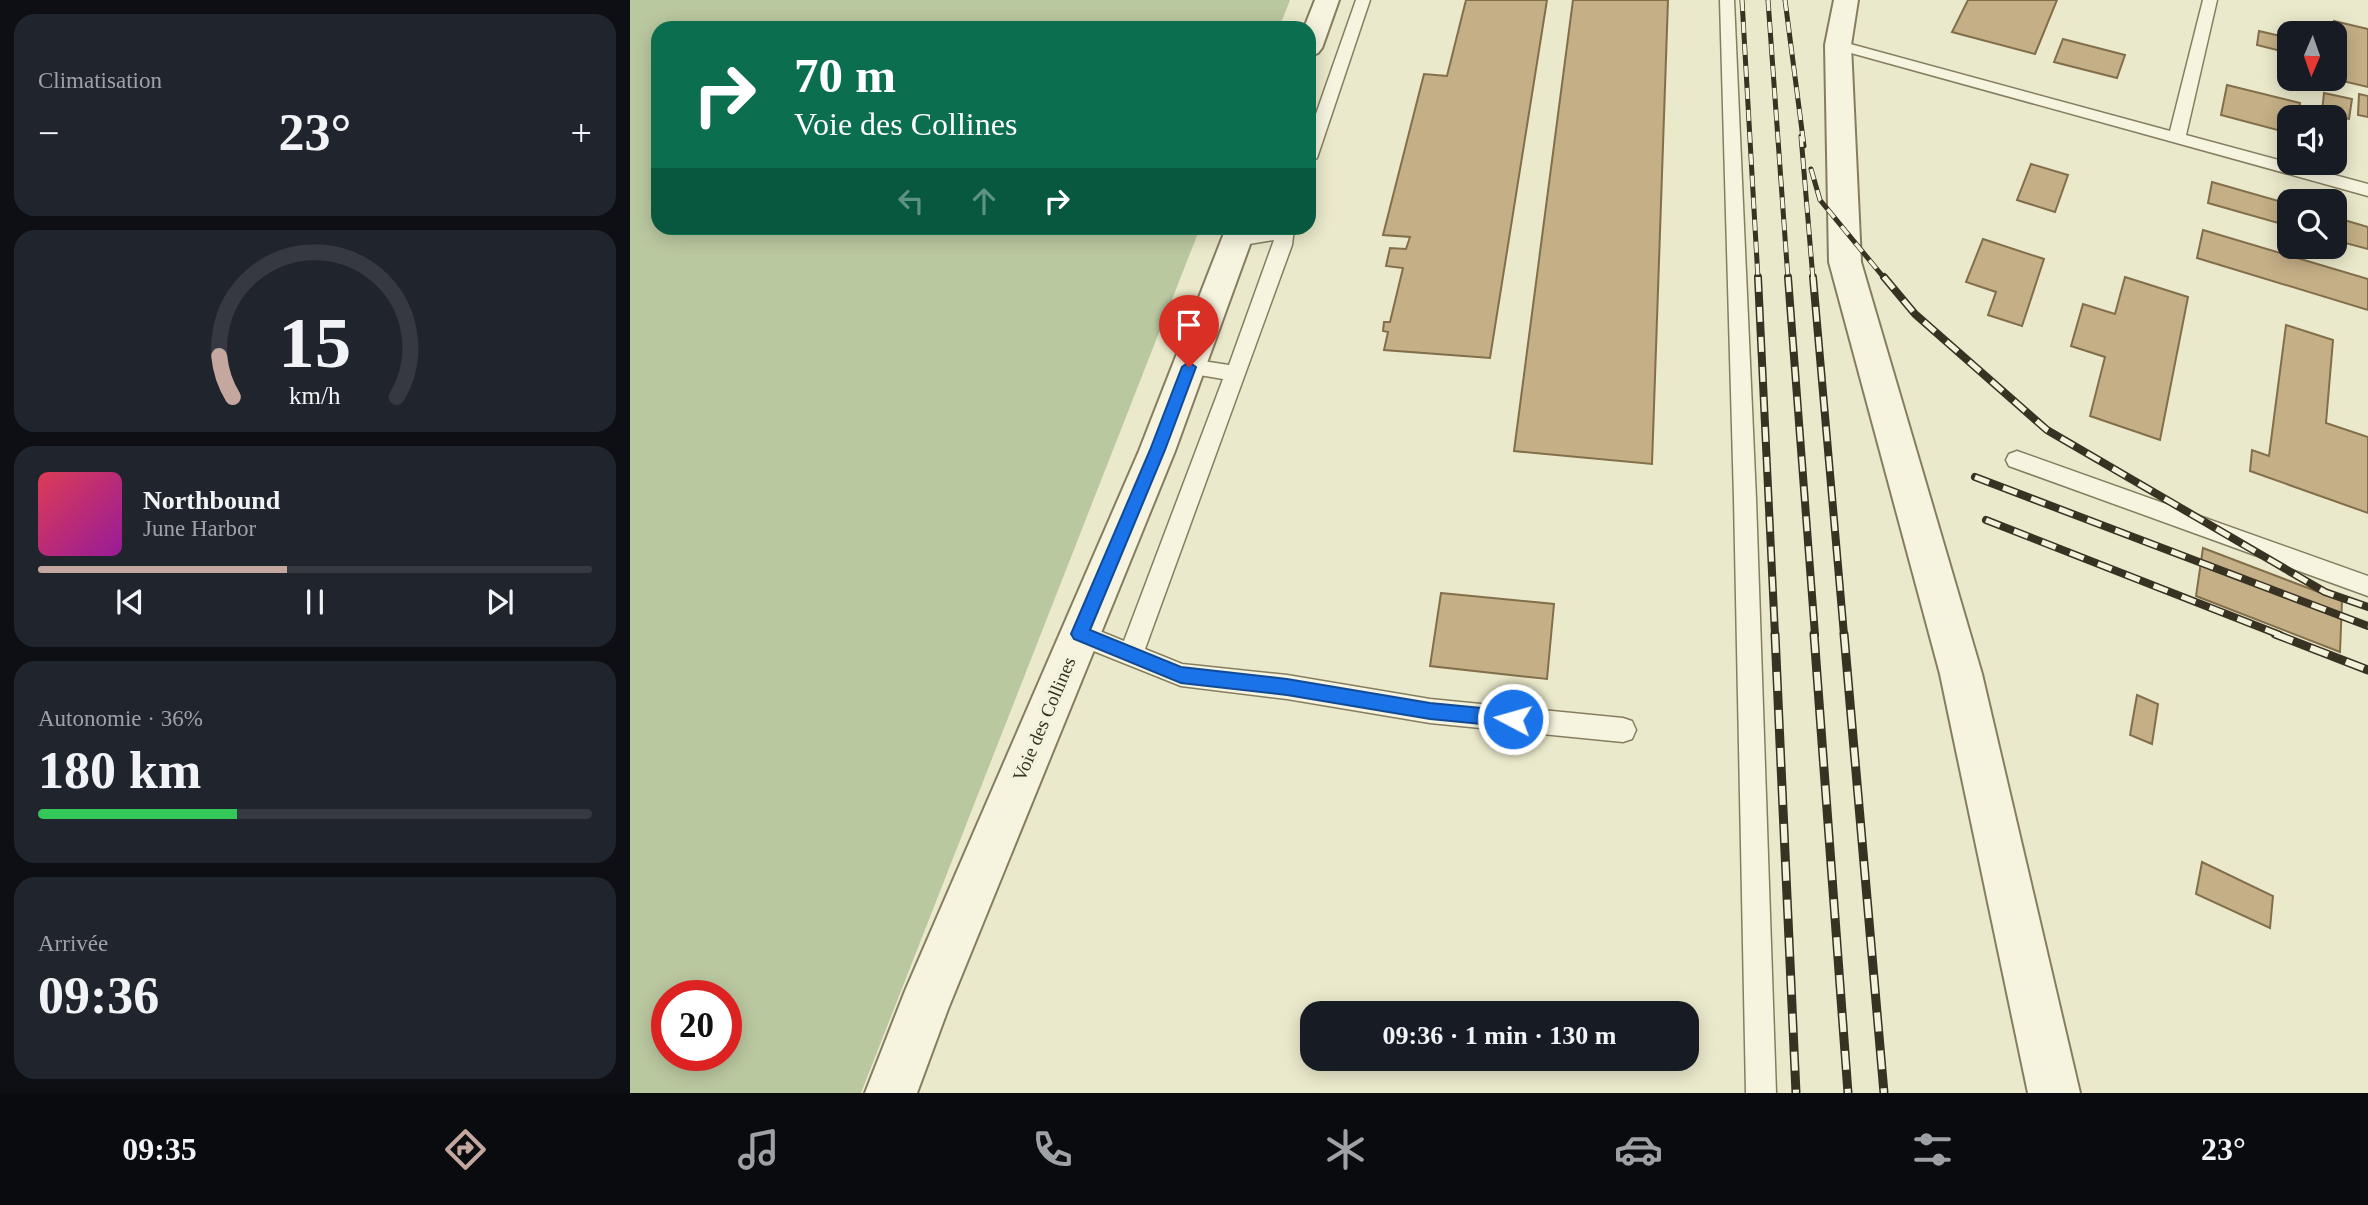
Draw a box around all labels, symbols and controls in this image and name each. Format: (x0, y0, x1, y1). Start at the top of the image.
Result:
north arrow (2277, 21, 2347, 91)
map controls (2277, 21, 2347, 259)
text: 70 m (794, 48, 896, 103)
icon: right (679, 49, 770, 140)
text: Climatisation (38, 68, 162, 93)
text: 23° (279, 104, 351, 161)
button: sound (2277, 105, 2347, 175)
text: Voie des Collines (794, 106, 1017, 142)
text: − (38, 112, 59, 154)
text: + (571, 112, 592, 154)
icon: left (892, 182, 930, 220)
icon: ahead (965, 182, 1003, 220)
icon: right (1038, 182, 1076, 220)
button: search (2277, 189, 2347, 259)
pin (1159, 295, 1219, 367)
text: 15 (279, 302, 351, 383)
icon: arrive (1170, 306, 1208, 344)
text: km/h (289, 381, 341, 408)
text: Northbound (143, 486, 280, 515)
text: June Harbor (143, 516, 256, 541)
icon: previous (111, 583, 149, 621)
icon: pause (296, 583, 334, 621)
icon: next (481, 583, 519, 621)
street label: Voie des Collines (1008, 654, 1080, 784)
position arrow (1476, 682, 1550, 756)
text: Autonomie · 36% (38, 706, 203, 731)
text: 180 km (38, 742, 201, 799)
text: Arrivée (38, 931, 108, 956)
text: 09:36 (38, 967, 159, 1024)
speed limit sign: 20 (651, 980, 742, 1071)
text: 09:36 · 1 min · 130 m (1383, 1021, 1617, 1050)
icon: directions (441, 1125, 490, 1174)
icon: music (734, 1125, 783, 1174)
icon: phone (1028, 1125, 1077, 1174)
icon: climate (1321, 1125, 1370, 1174)
icon: car (1614, 1125, 1663, 1174)
icon: filters (1908, 1125, 1957, 1174)
text: 09:35 (122, 1131, 197, 1167)
text: 23° (2201, 1131, 2246, 1167)

